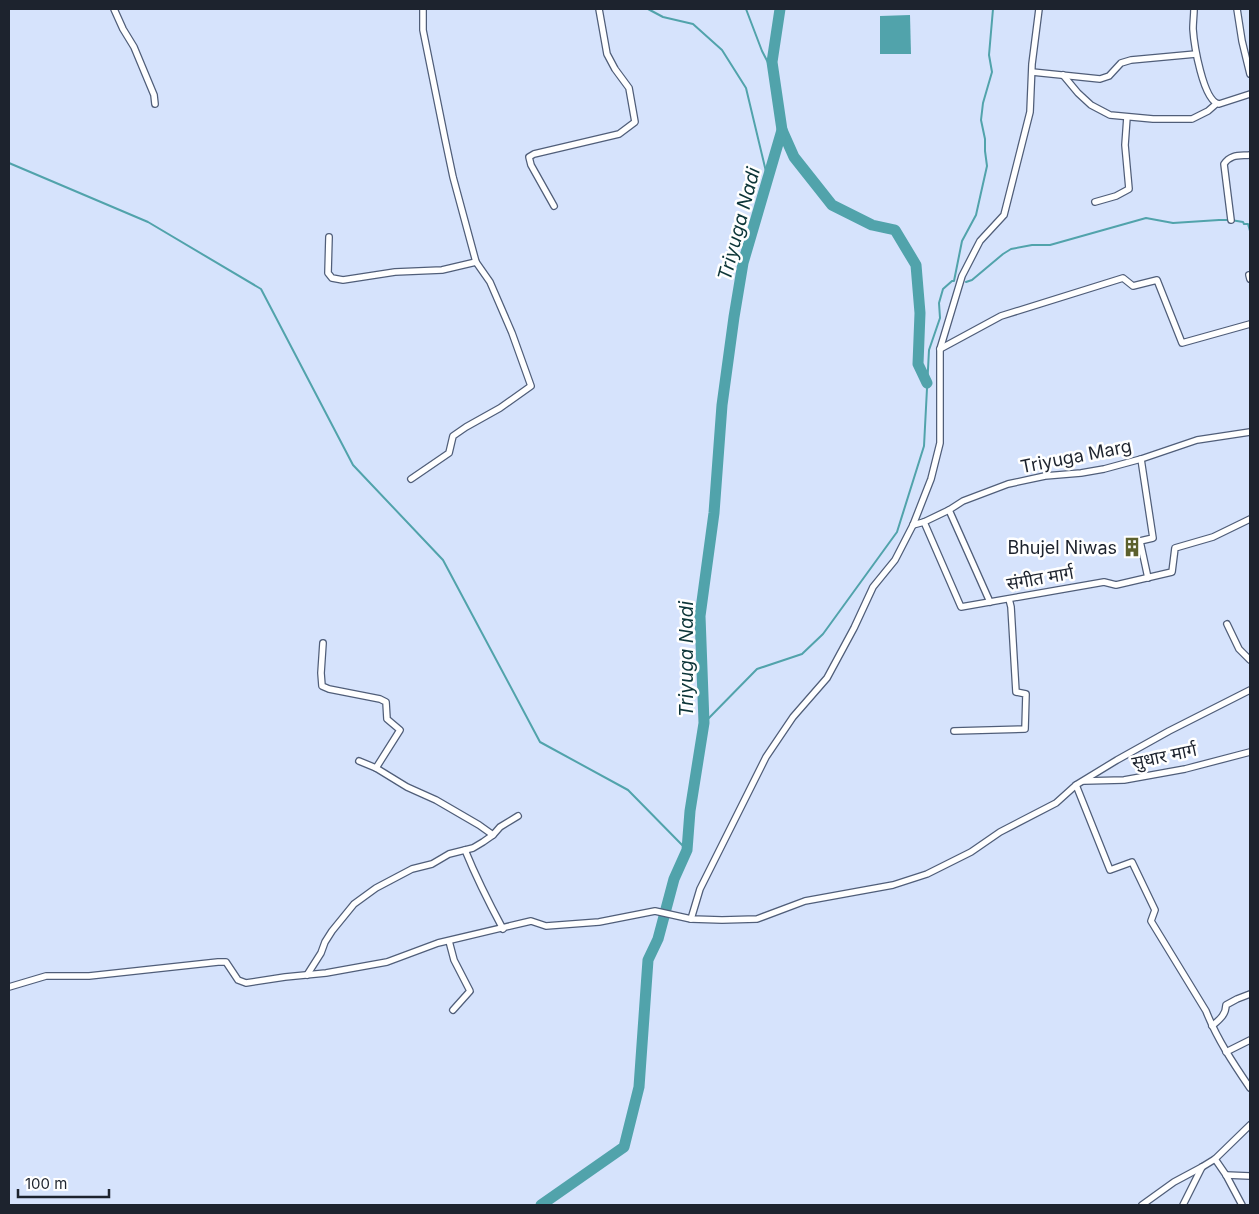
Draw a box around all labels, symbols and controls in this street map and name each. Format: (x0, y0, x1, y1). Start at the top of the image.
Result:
water label: Triyuga Nadi (713, 165, 765, 283)
street label: Triyuga Marg (1019, 435, 1133, 477)
building icon: Bhujel Niwas (1121, 536, 1143, 558)
place label: Bhujel Niwas (1007, 537, 1117, 558)
street label: संगीत मार्ग (1005, 562, 1076, 594)
water label: Triyuga Nadi (675, 601, 698, 717)
street label: सुधार मार्ग (1130, 739, 1200, 775)
scale bar (18, 1166, 109, 1198)
text: 100 m (25, 1174, 67, 1193)

